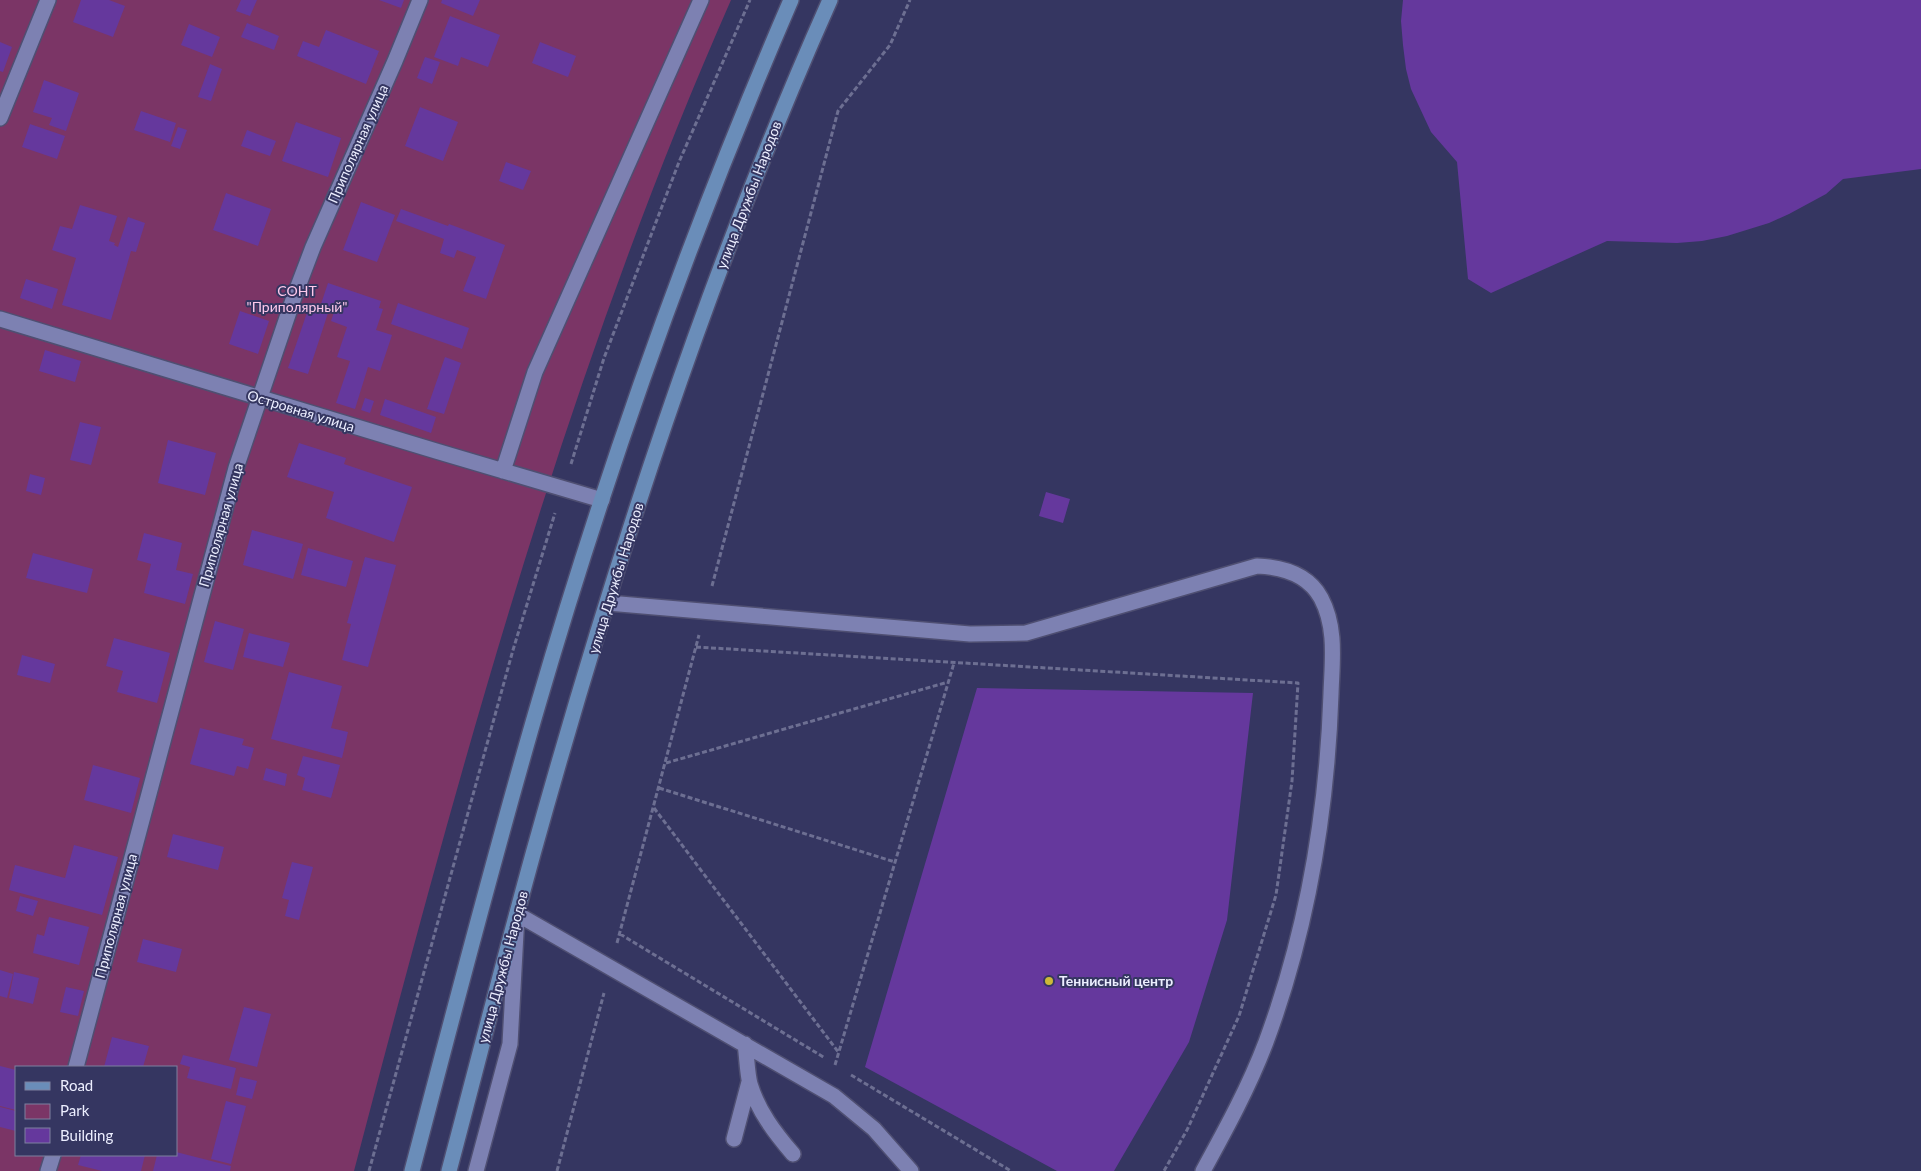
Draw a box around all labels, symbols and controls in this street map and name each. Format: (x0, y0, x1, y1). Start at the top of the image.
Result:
street label: Приполярная улица (324, 82, 391, 206)
street label: улица Дружбы Народов (713, 119, 785, 271)
park label: СОНТ "Приполярный" (246, 282, 348, 315)
street label: Островная улица (245, 386, 357, 435)
street label: Приполярная улица (195, 461, 246, 589)
street label: улица Дружбы Народов (584, 500, 647, 655)
street label: Приполярная улица (91, 852, 140, 980)
street label: улица Дружбы Народов (474, 889, 531, 1045)
place label: Теннисный центр (1059, 972, 1173, 989)
marker: Теннисный центр (1043, 975, 1055, 987)
legend (15, 1066, 178, 1156)
text: Road (60, 1076, 93, 1094)
text: Park (60, 1101, 90, 1119)
text: Building (60, 1126, 113, 1144)

